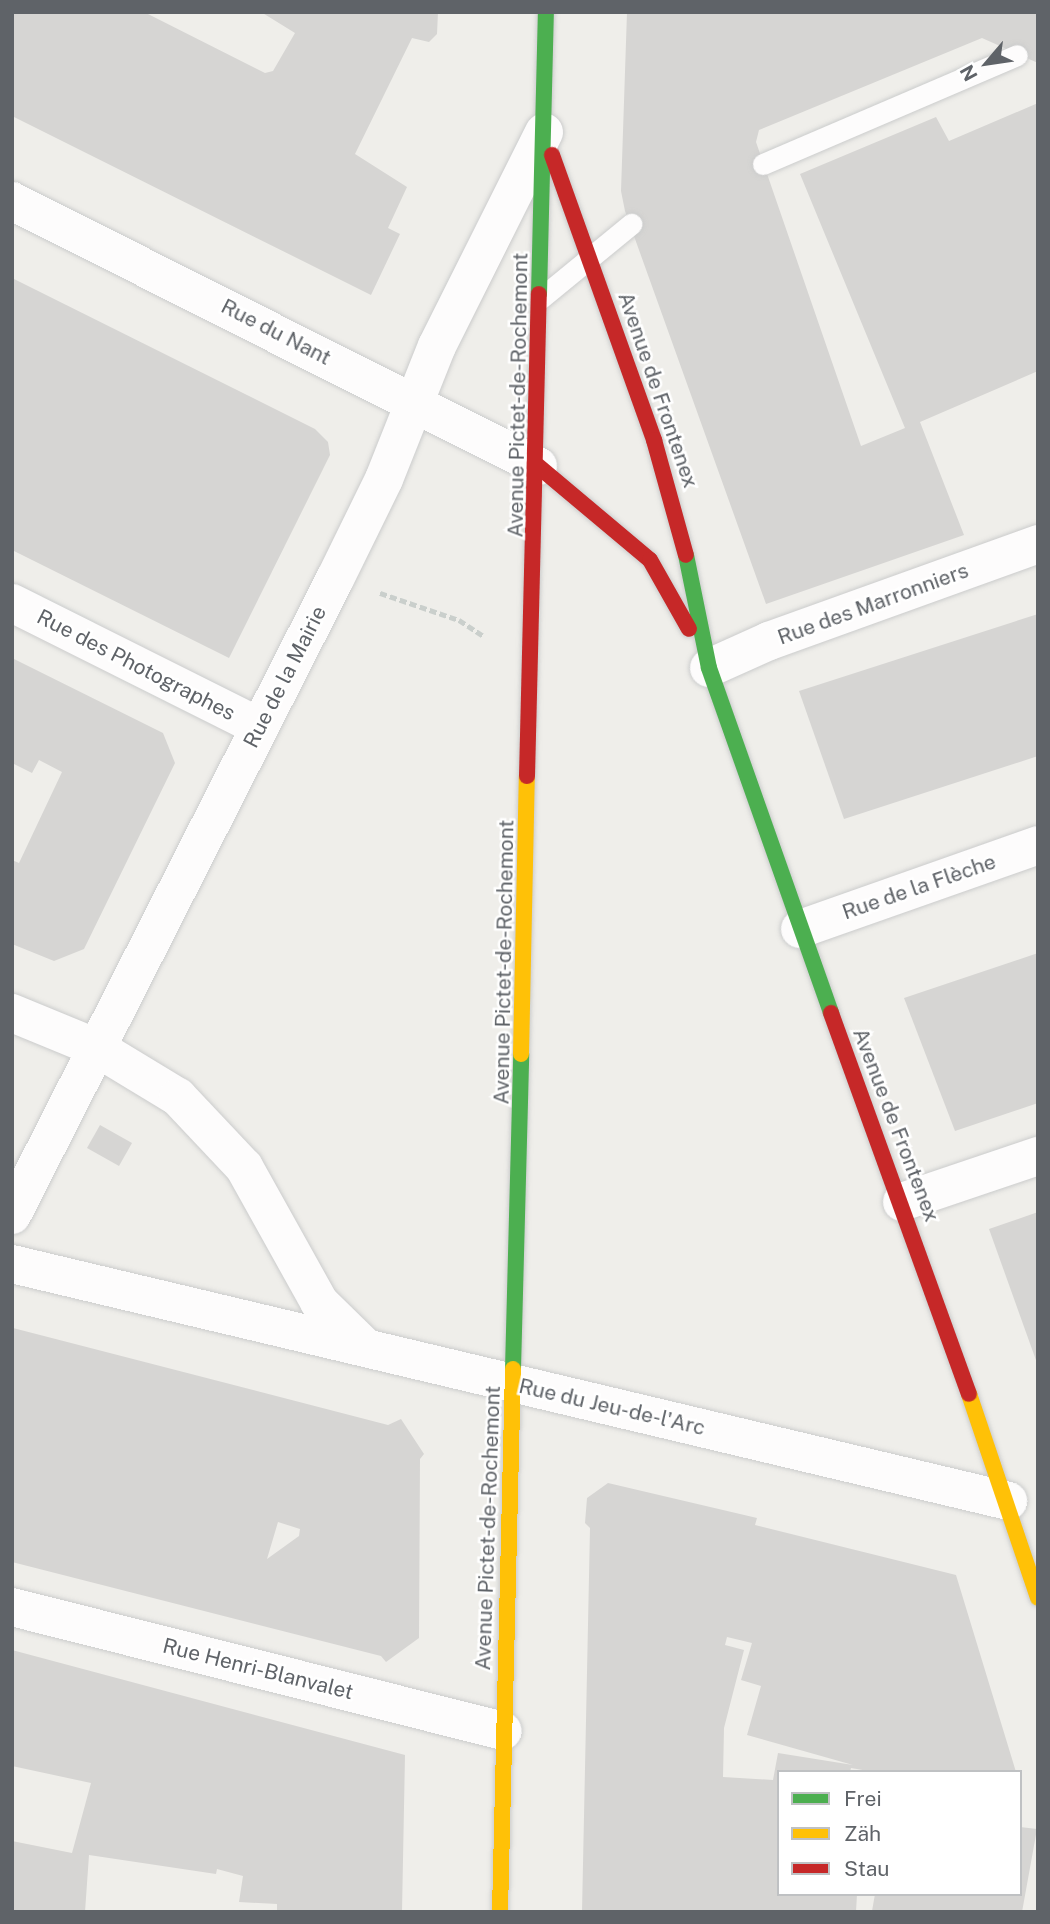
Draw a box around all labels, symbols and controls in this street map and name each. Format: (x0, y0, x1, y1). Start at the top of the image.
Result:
north arrow (952, 28, 1022, 98)
text: N (955, 61, 982, 85)
street label: Avenue Pictet-de-Rochemont (503, 252, 533, 538)
street label: Avenue de Frontenex (613, 289, 703, 491)
street label: Rue du Nant (217, 293, 335, 371)
street label: Rue des Marronniers (774, 558, 972, 650)
street label: Rue de la Mairie (238, 602, 332, 752)
street label: Rue des Photographes (33, 604, 239, 726)
street label: Avenue Pictet-de-Rochemont (489, 819, 519, 1105)
street label: Rue de la Flèche (839, 849, 999, 925)
street label: Avenue de Frontenex (847, 1024, 945, 1226)
street label: Rue du Jeu-de-l'Arc (516, 1373, 708, 1441)
street label: Avenue Pictet-de-Rochemont (470, 1385, 506, 1671)
street label: Rue Henri-Blanvalet (160, 1633, 356, 1705)
legend (777, 1770, 1022, 1896)
text: Frei (844, 1786, 882, 1811)
text: Zäh (844, 1821, 881, 1846)
text: Stau (844, 1856, 890, 1881)

